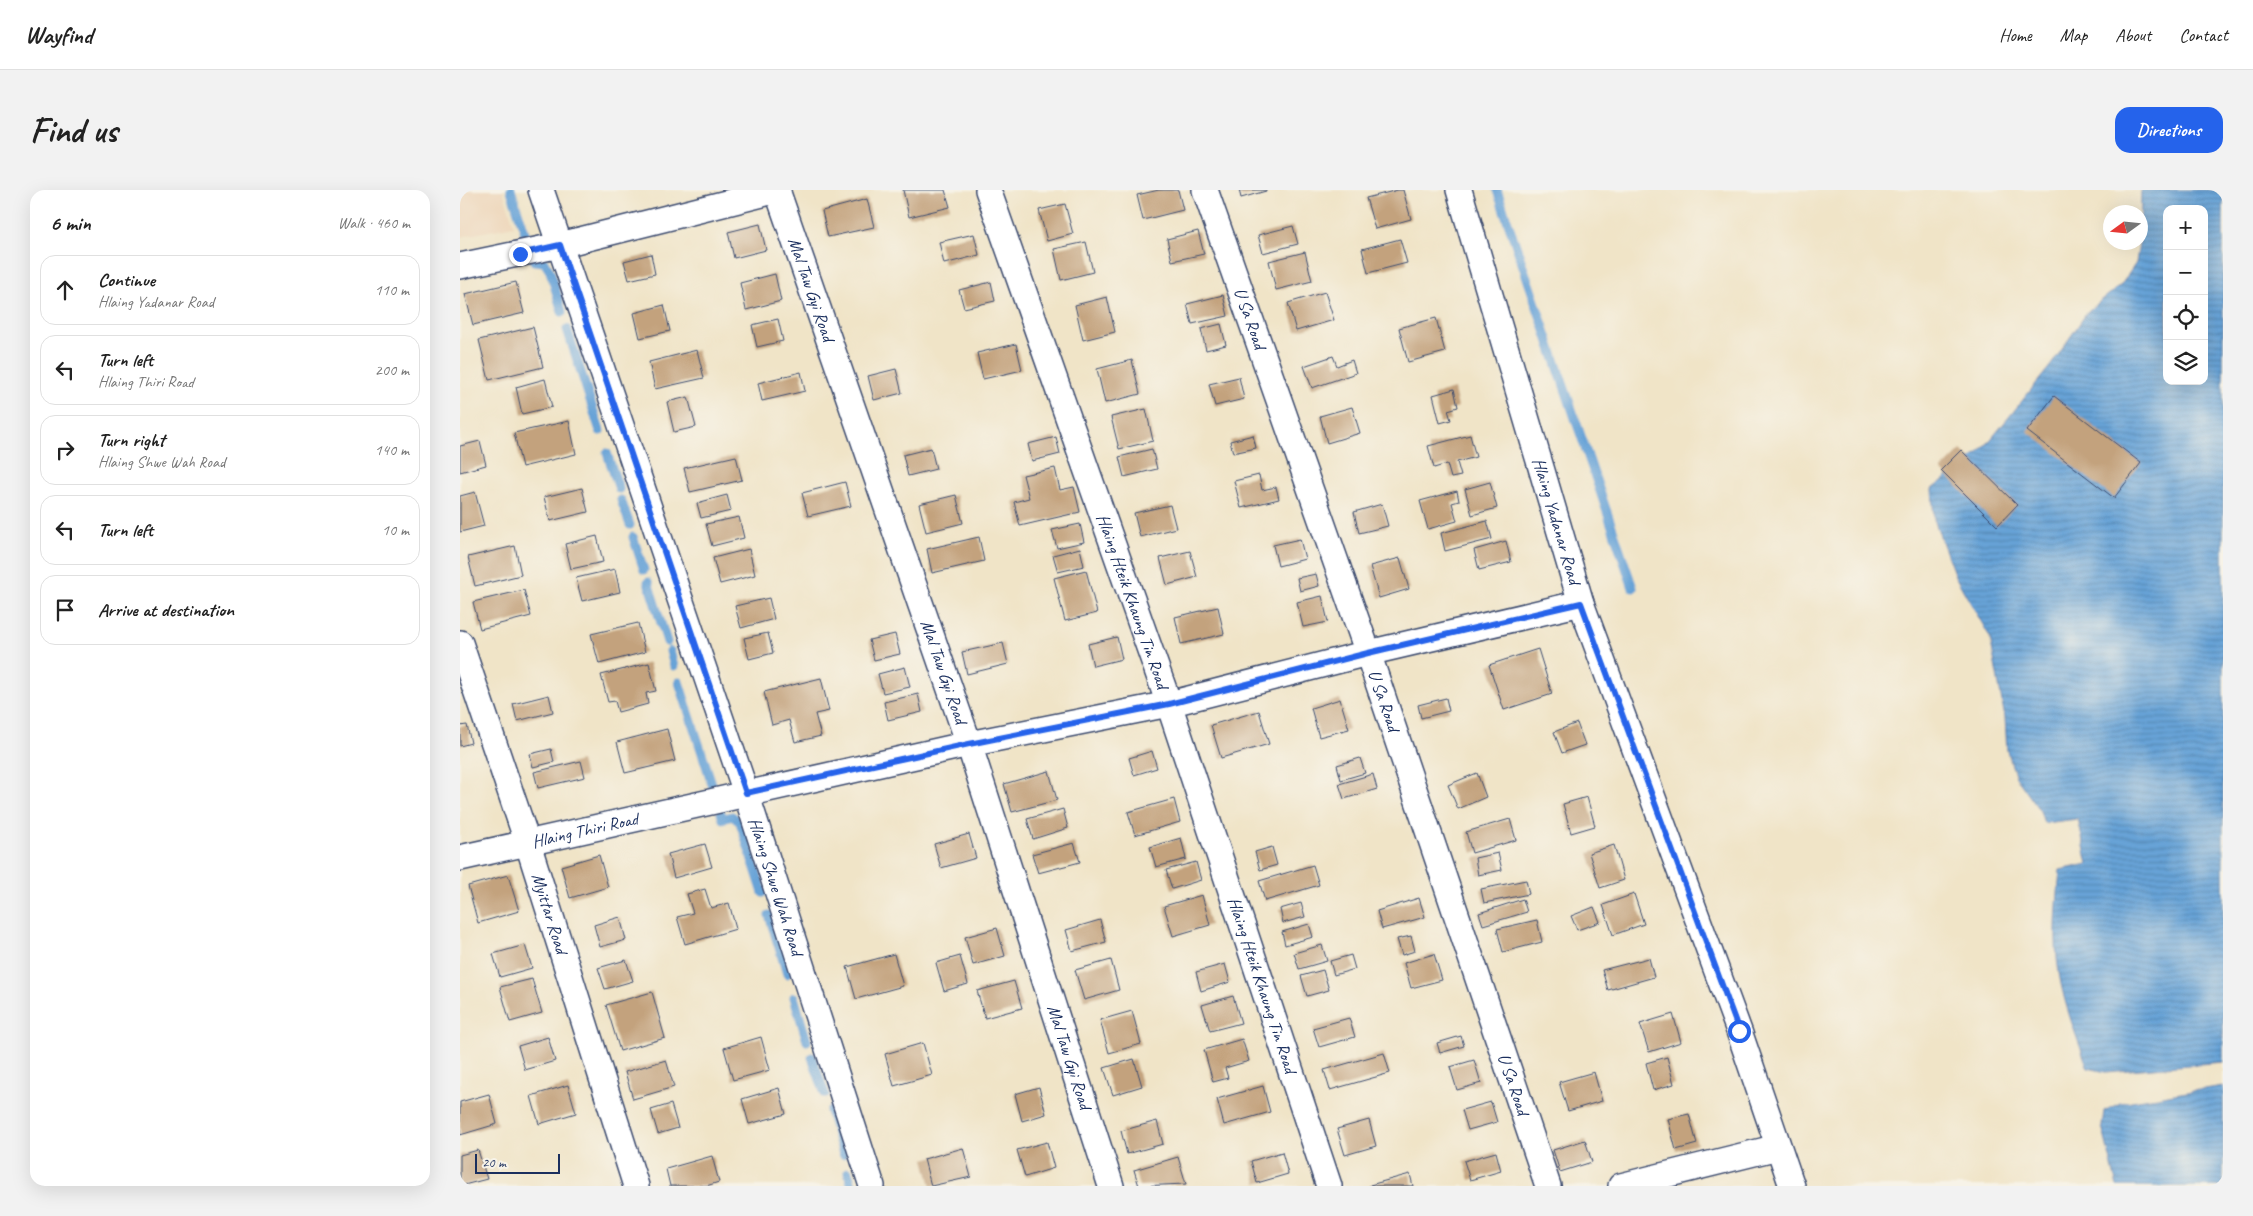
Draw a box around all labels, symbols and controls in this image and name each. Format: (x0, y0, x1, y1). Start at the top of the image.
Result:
text: Wayfind (25, 20, 92, 50)
text: Home (1999, 24, 2032, 46)
text: Map (2060, 24, 2087, 46)
text: About (2115, 24, 2151, 46)
text: Contact (2179, 24, 2228, 46)
button: Directions (2115, 107, 2223, 153)
text: Find us (30, 108, 117, 153)
north arrow (2103, 205, 2148, 250)
map controls (2163, 205, 2208, 385)
button: + (2163, 205, 2208, 250)
text: 6 min (50, 210, 91, 236)
text: Walk · 460 m (338, 213, 410, 233)
street label: Mal Taw Gyi Road (783, 234, 840, 347)
route end (509, 243, 532, 266)
button: − (2163, 250, 2208, 295)
text: Continue (98, 268, 155, 292)
icon: ahead (51, 276, 79, 304)
text: 110 m (375, 280, 409, 300)
street label: U Sa Road (1229, 285, 1272, 355)
text: Hlaing Yadanar Road (98, 292, 214, 312)
button: locate (2163, 295, 2208, 340)
button: layers (2163, 340, 2208, 385)
text: Turn left (98, 348, 153, 372)
icon: left (51, 356, 79, 384)
text: 200 m (375, 360, 409, 380)
text: Hlaing Thiri Road (98, 372, 194, 392)
text: Turn right (98, 428, 165, 452)
icon: right (51, 436, 79, 464)
text: 140 m (375, 440, 409, 460)
text: Hlaing Shwe Wah Road (98, 452, 225, 472)
street label: Hlaing Yadanar Road (1528, 455, 1587, 589)
street label: Hlaing Hteik Khaung Tin Road (1092, 511, 1175, 694)
icon: left (51, 516, 79, 544)
text: Turn left (98, 518, 153, 542)
text: 10 m (382, 520, 409, 540)
icon: arrive (51, 596, 79, 624)
text: Arrive at destination (98, 598, 234, 622)
street label: Mal Taw Gyi Road (916, 617, 973, 729)
street label: U Sa Road (1363, 667, 1406, 737)
street label: Hlaing Thiri Road (530, 807, 643, 853)
street label: Hlaing Shwe Wah Road (744, 815, 809, 961)
street label: Myittar Road (527, 870, 574, 959)
street label: Hlaing Hteik Khaung Tin Road (1223, 894, 1303, 1078)
street label: Mal Taw Gyi Road (1042, 1002, 1097, 1115)
route start (1728, 1020, 1751, 1043)
street label: U Sa Road (1493, 1051, 1535, 1121)
scale bar (475, 1151, 560, 1174)
text: 20 m (482, 1154, 506, 1171)

